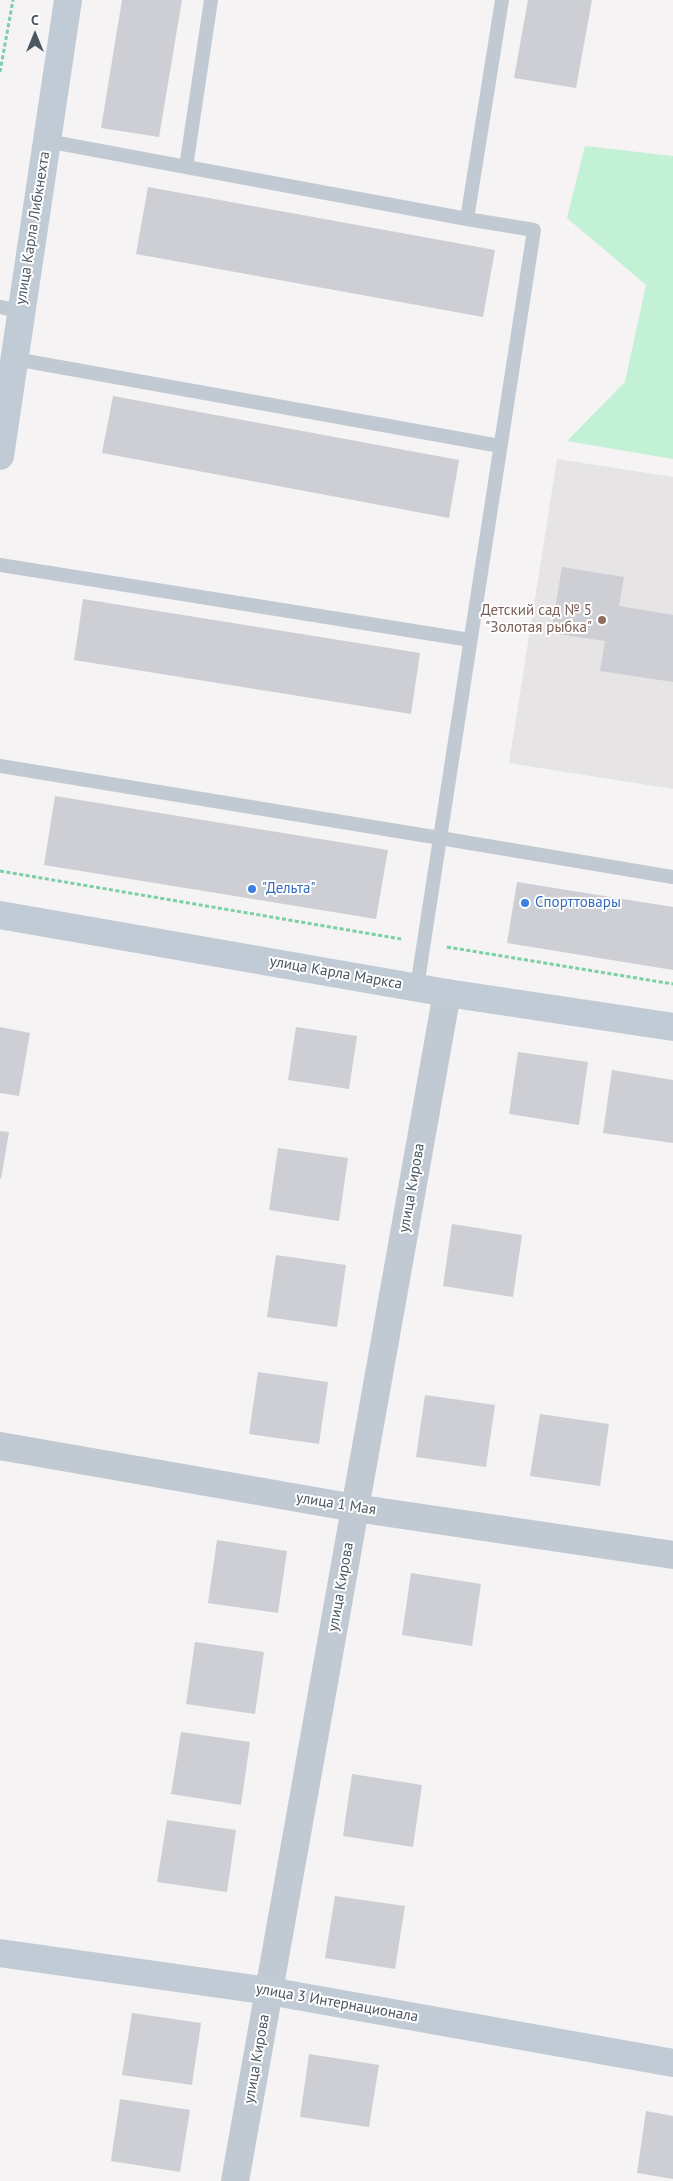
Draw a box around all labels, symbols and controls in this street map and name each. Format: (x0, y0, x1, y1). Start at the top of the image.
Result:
north arrow (10, 10, 60, 60)
text: С (31, 11, 39, 29)
street label: улица Карла Либкнехта (12, 150, 54, 306)
place label: Детский сад № 5 "Золотая рыбка" (481, 602, 592, 637)
marker: Детский сад № 5 "Золотая рыбка" (596, 614, 608, 626)
place label: "Дельта" (262, 880, 315, 898)
marker: "Дельта" (246, 883, 258, 895)
place label: Спорттовары (535, 894, 621, 912)
marker: Спорттовары (519, 897, 531, 909)
street label: улица Карла Маркса (268, 952, 404, 994)
street label: улица Кирова (395, 1142, 429, 1234)
street label: улица 1 Мая (295, 1489, 377, 1519)
street label: улица Кирова (324, 1541, 358, 1633)
street label: улица 3 Интернационала (254, 1980, 420, 2026)
street label: улица Кирова (240, 2013, 274, 2105)

